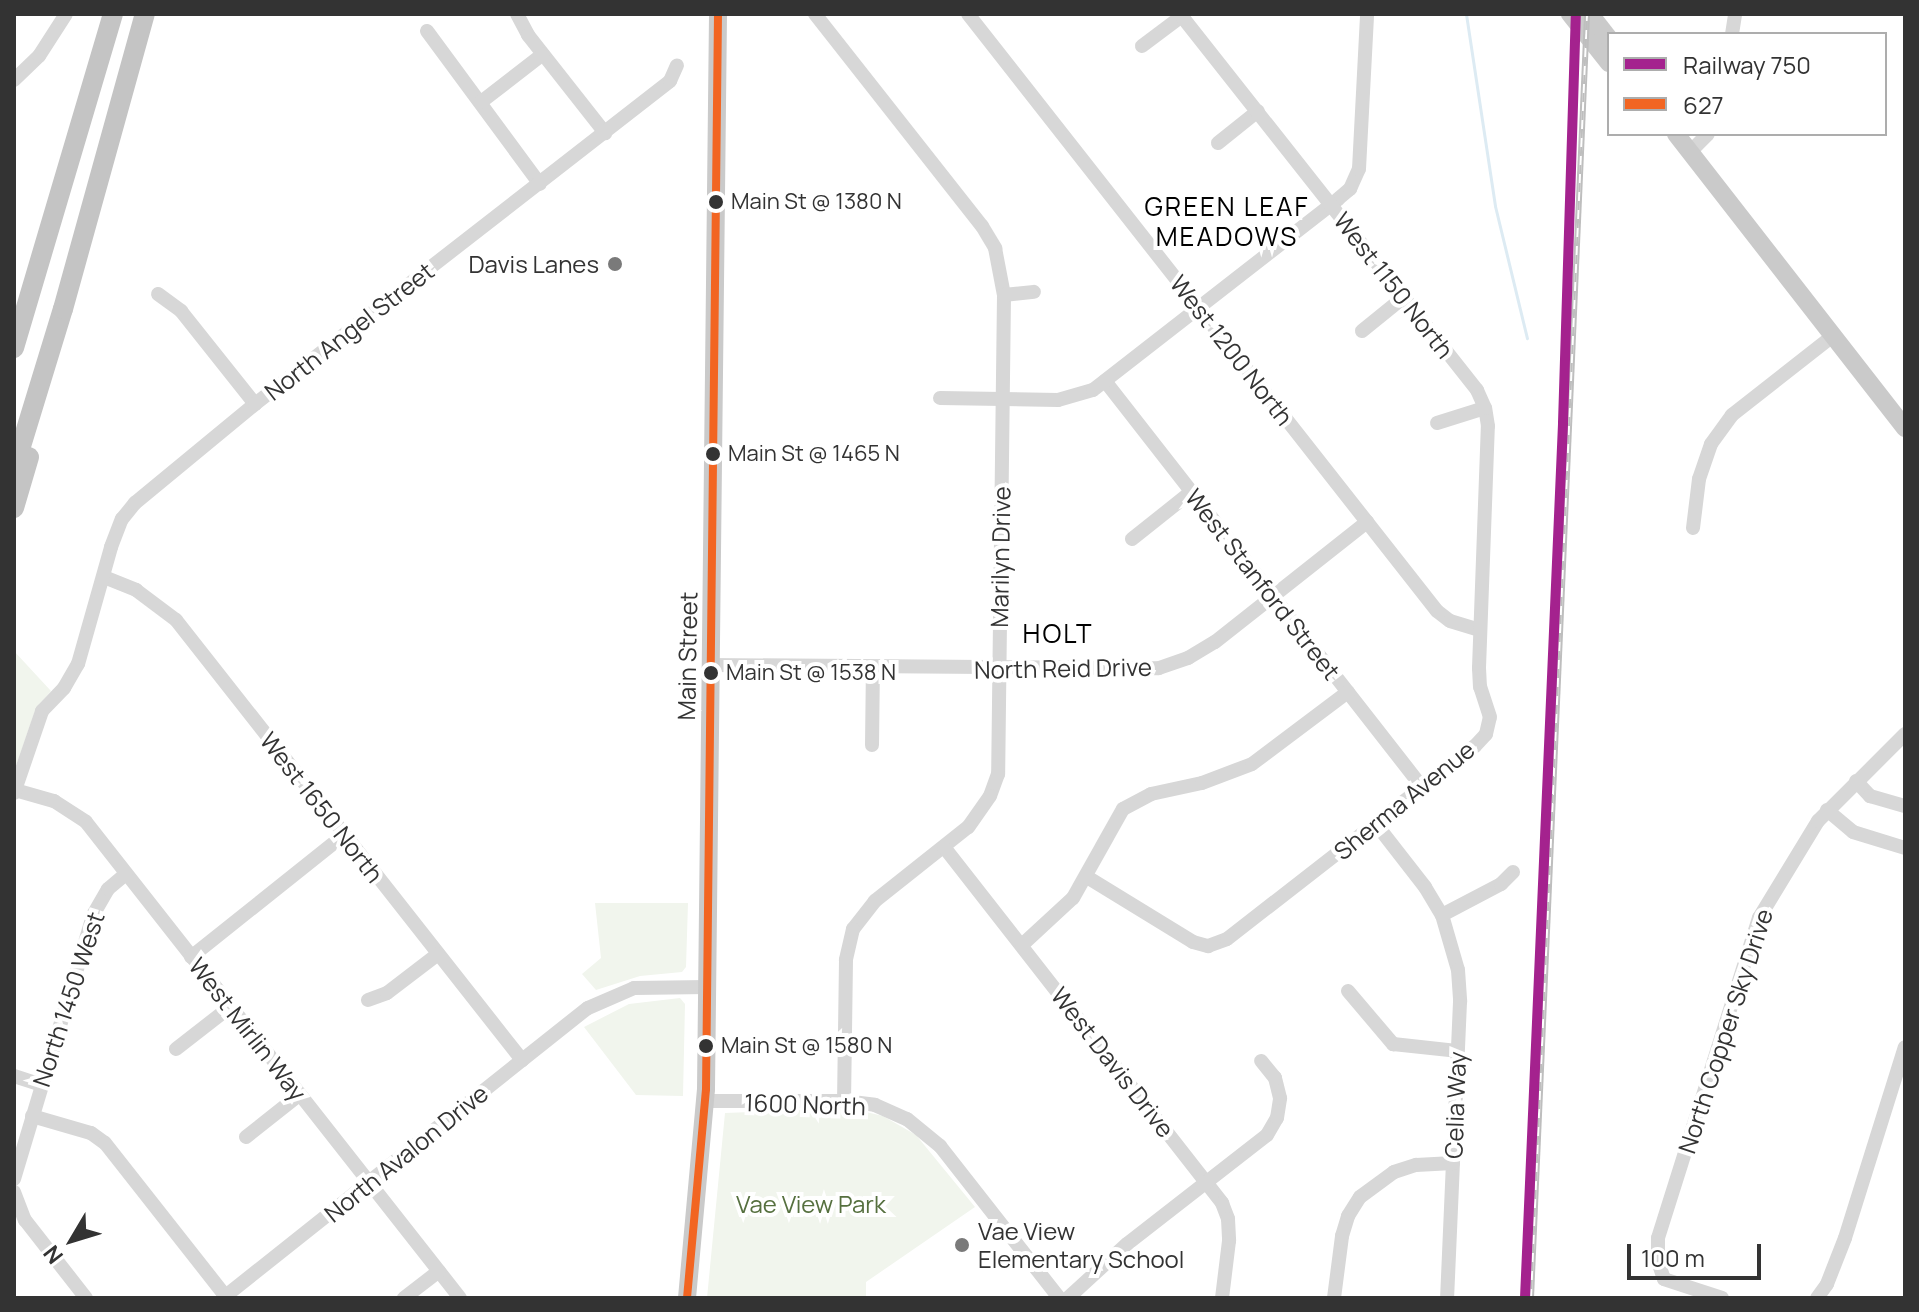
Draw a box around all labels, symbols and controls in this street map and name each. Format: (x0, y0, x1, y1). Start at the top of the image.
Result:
legend (1607, 32, 1887, 136)
text: Railway 750 (1683, 48, 1811, 81)
text: 627 (1683, 88, 1724, 121)
place label: Main St @ 1380 N (731, 189, 902, 215)
district label: GREEN LEAF MEADOWS (1144, 191, 1310, 252)
marker: Main St @ 1380 N (708, 194, 724, 210)
street label: West 1150 North (1328, 206, 1460, 364)
place label: Davis Lanes (468, 250, 599, 278)
marker: Davis Lanes (606, 255, 624, 273)
street label: North Angel Street (259, 256, 439, 406)
street label: West 1200 North (1165, 269, 1299, 431)
place label: Main St @ 1465 N (728, 441, 900, 467)
marker: Main St @ 1465 N (705, 446, 721, 462)
street label: West Stanford Street (1180, 483, 1346, 685)
street label: Marilyn Drive (984, 486, 1016, 628)
street label: Main Street (671, 591, 703, 721)
district label: HOLT (1023, 618, 1093, 650)
street label: North Reid Drive (974, 652, 1152, 684)
place label: Main St @ 1538 N (726, 660, 896, 686)
marker: Main St @ 1538 N (703, 665, 719, 681)
street label: West 1650 North (254, 726, 390, 888)
street label: Sherma Avenue (1328, 735, 1480, 865)
street label: North Copper Sky Drive (1672, 905, 1778, 1157)
street label: North 1450 West (26, 908, 110, 1090)
street label: West Mirlin Way (183, 952, 313, 1106)
street label: West Davis Drive (1046, 981, 1180, 1143)
place label: Main St @ 1580 N (721, 1033, 892, 1059)
marker: Main St @ 1580 N (698, 1038, 714, 1054)
street label: Celia Way (1439, 1051, 1471, 1159)
street label: North Avalon Drive (318, 1078, 494, 1228)
street label: 1600 North (744, 1087, 866, 1121)
park label: Vae View Park (736, 1190, 886, 1218)
north arrow (32, 1200, 112, 1280)
place label: Vae View Elementary School (978, 1217, 1184, 1273)
scale bar (1631, 1228, 1765, 1278)
marker: Vae View Elementary School (953, 1236, 971, 1254)
text: N (36, 1239, 70, 1270)
text: 100 m (1641, 1241, 1705, 1274)

